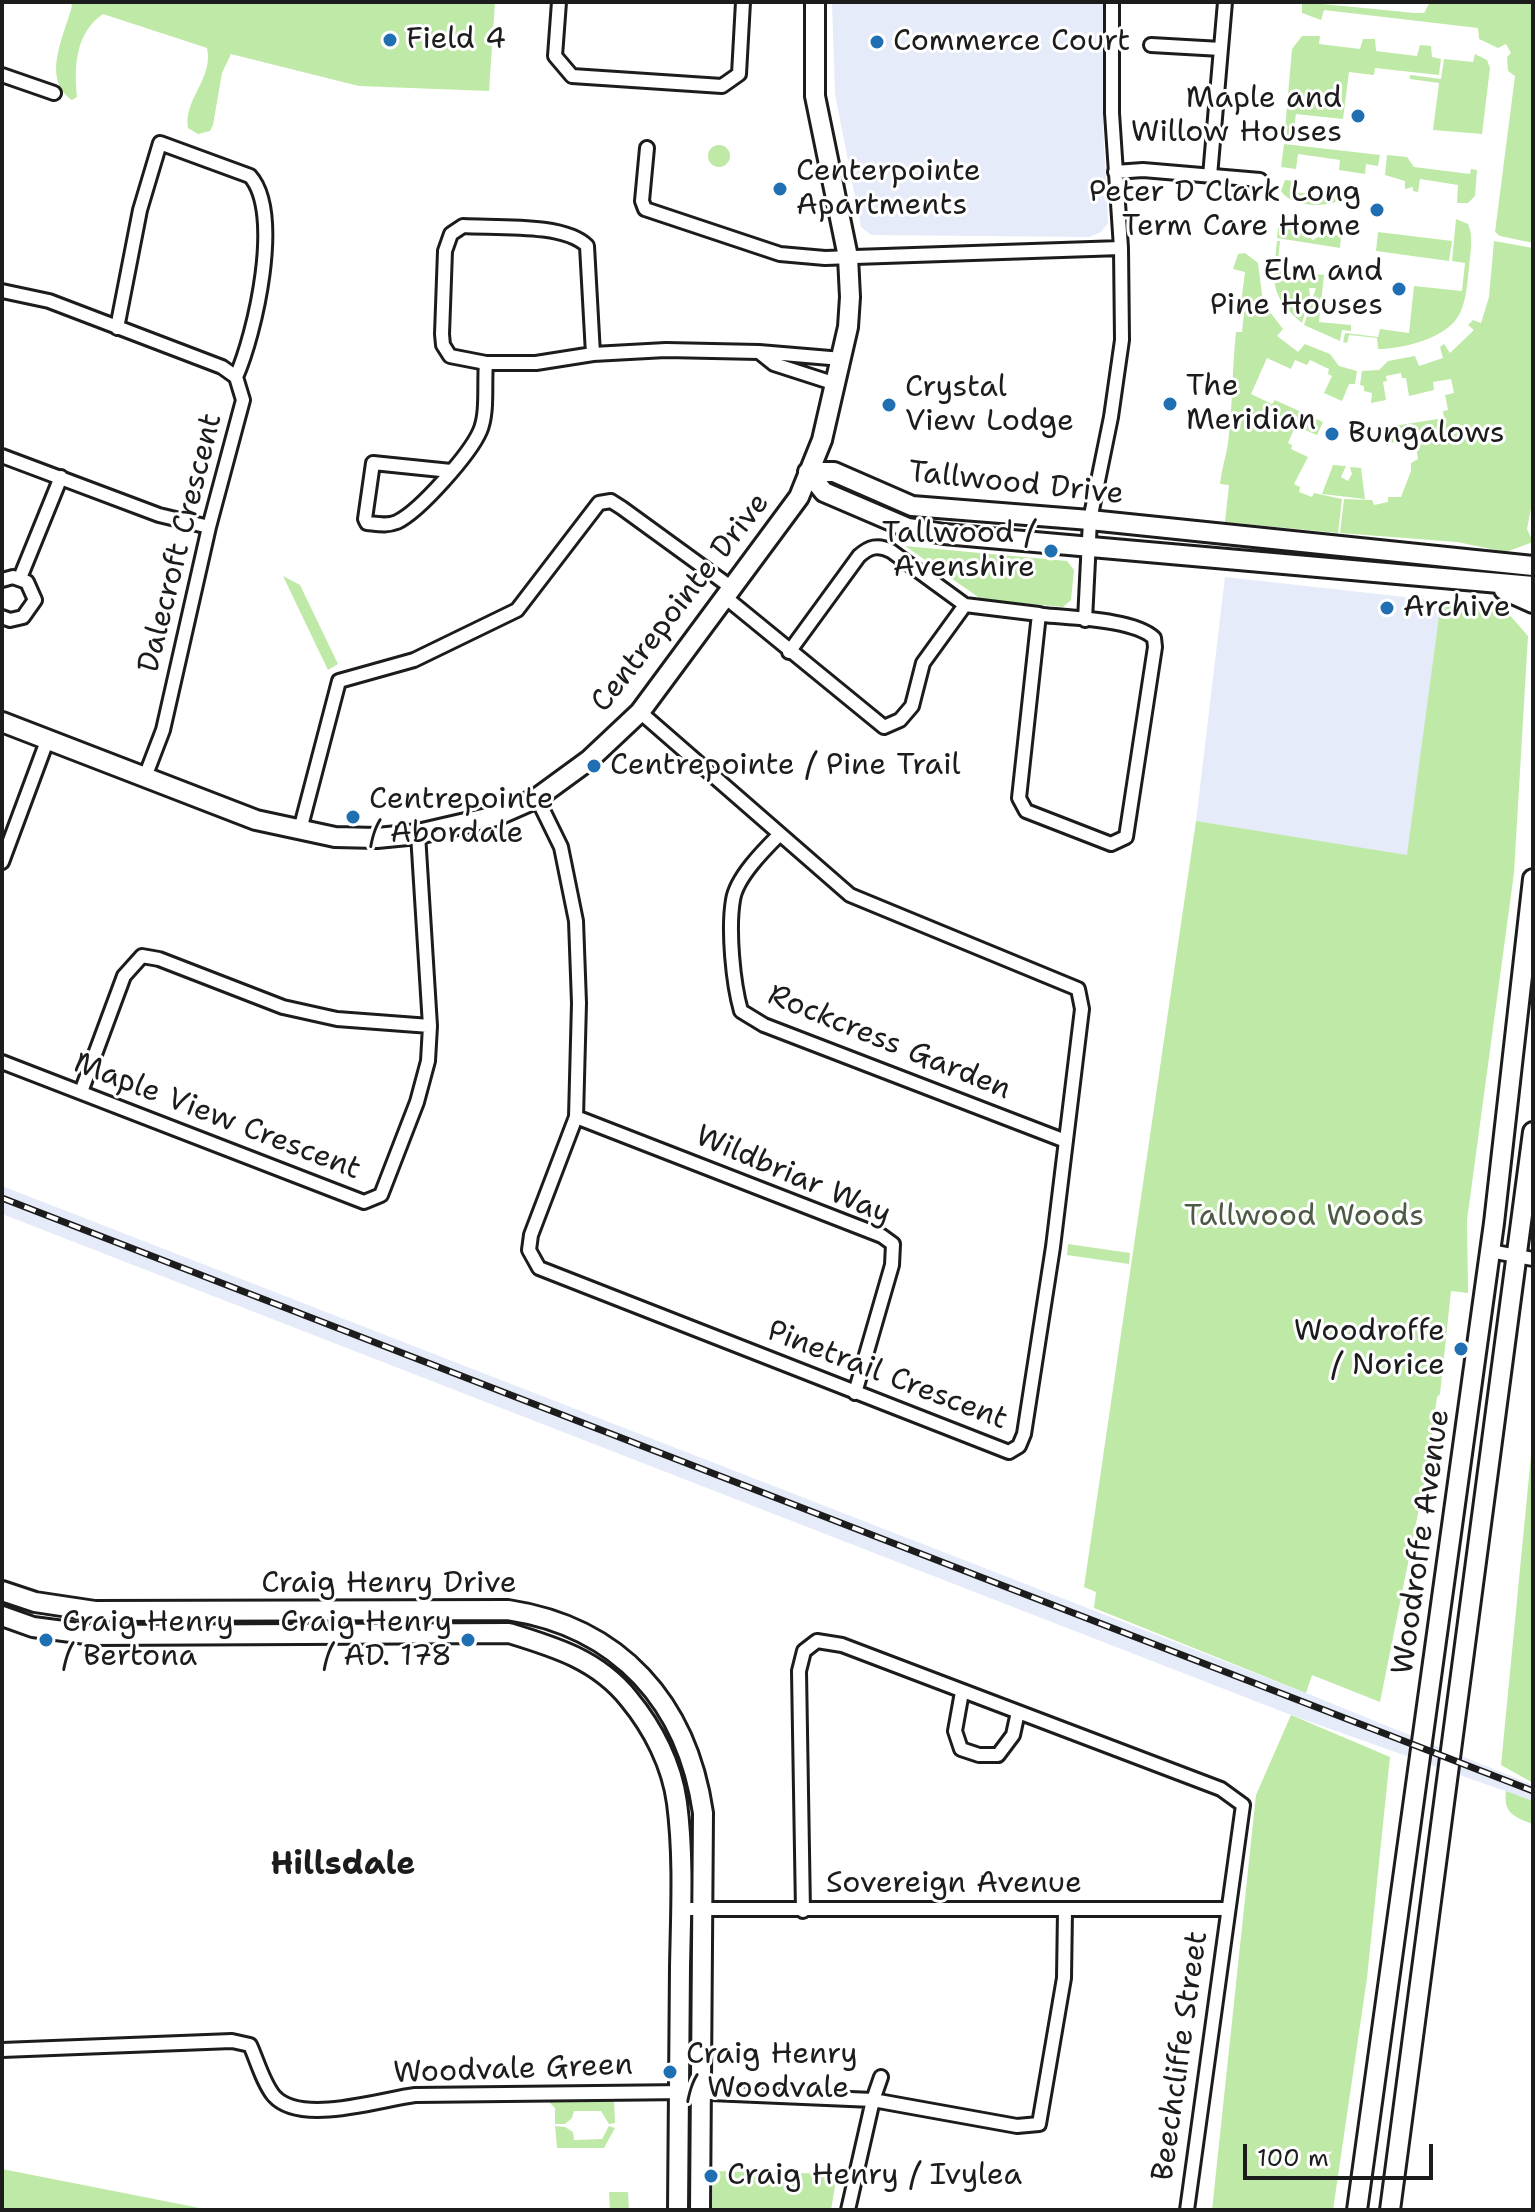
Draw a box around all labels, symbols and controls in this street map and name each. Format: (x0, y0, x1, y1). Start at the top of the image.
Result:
place label: Field 4 (406, 22, 506, 58)
place label: Commerce Court (893, 24, 1130, 60)
marker: Field 4 (381, 31, 399, 49)
marker: Commerce Court (868, 33, 886, 51)
place label: Maple and Willow Houses (1131, 81, 1342, 152)
marker: Maple and Willow Houses (1349, 107, 1367, 125)
place label: Centerpointe Apartments (796, 154, 981, 224)
place label: Peter D Clark Long Term Care Home (1089, 175, 1361, 246)
marker: Centerpointe Apartments (771, 180, 789, 198)
marker: Peter D Clark Long Term Care Home (1368, 201, 1386, 219)
place label: Elm and Pine Houses (1210, 254, 1383, 324)
marker: Elm and Pine Houses (1390, 280, 1408, 298)
place label: The Meridian (1186, 369, 1316, 440)
place label: Crystal View Lodge (905, 370, 1074, 440)
marker: The Meridian (1161, 395, 1179, 413)
marker: Crystal View Lodge (880, 396, 898, 414)
street label: Dalecroft Crescent (131, 410, 231, 676)
place label: Bungalows (1348, 416, 1505, 452)
marker: Bungalows (1323, 425, 1341, 443)
street label: Tallwood Drive (907, 455, 1125, 513)
street label: Centrepointe Drive (584, 486, 778, 720)
place label: Tallwood / Avenshire (882, 516, 1035, 586)
marker: Tallwood / Avenshire (1042, 542, 1060, 560)
place label: Archive (1403, 590, 1511, 626)
marker: Archive (1378, 599, 1396, 617)
place label: Centrepointe / Pine Trail (610, 748, 961, 784)
marker: Centrepointe / Pine Trail (585, 757, 603, 775)
place label: Centrepointe / Abordale (369, 782, 554, 852)
marker: Centrepointe / Abordale (344, 808, 362, 826)
street label: Rockcress Garden (762, 978, 1016, 1108)
street label: Maple View Crescent (68, 1046, 366, 1188)
street label: Wildbriar Way (690, 1119, 896, 1233)
park label: Tallwood Woods (1184, 1199, 1424, 1235)
street label: Pinetrail Crescent (762, 1314, 1012, 1438)
place label: Woodroffe / Norice (1294, 1314, 1445, 1384)
marker: Woodroffe / Norice (1452, 1340, 1470, 1358)
street label: Woodroffe Avenue (1386, 1407, 1458, 1677)
street label: Craig Henry Drive (261, 1566, 517, 1602)
place label: Craig Henry / Bertona (62, 1605, 234, 1676)
place label: Craig Henry / AD. 178 (280, 1605, 452, 1676)
marker: Craig Henry / Bertona (37, 1631, 55, 1649)
marker: Craig Henry / AD. 178 (459, 1631, 477, 1649)
district label: Hillsdale (270, 1847, 416, 1885)
street label: Sovereign Avenue (826, 1866, 1082, 1902)
street label: Beechcliffe Street (1146, 1929, 1216, 2183)
place label: Craig Henry / Woodvale (686, 2037, 858, 2108)
street label: Woodvale Green (393, 2048, 633, 2092)
marker: Craig Henry / Woodvale (661, 2063, 679, 2081)
scale bar (1247, 2128, 1437, 2178)
text: 100 m (1257, 2142, 1329, 2174)
place label: Craig Henry / Ivylea (727, 2158, 1022, 2194)
marker: Craig Henry / Ivylea (702, 2167, 720, 2185)

